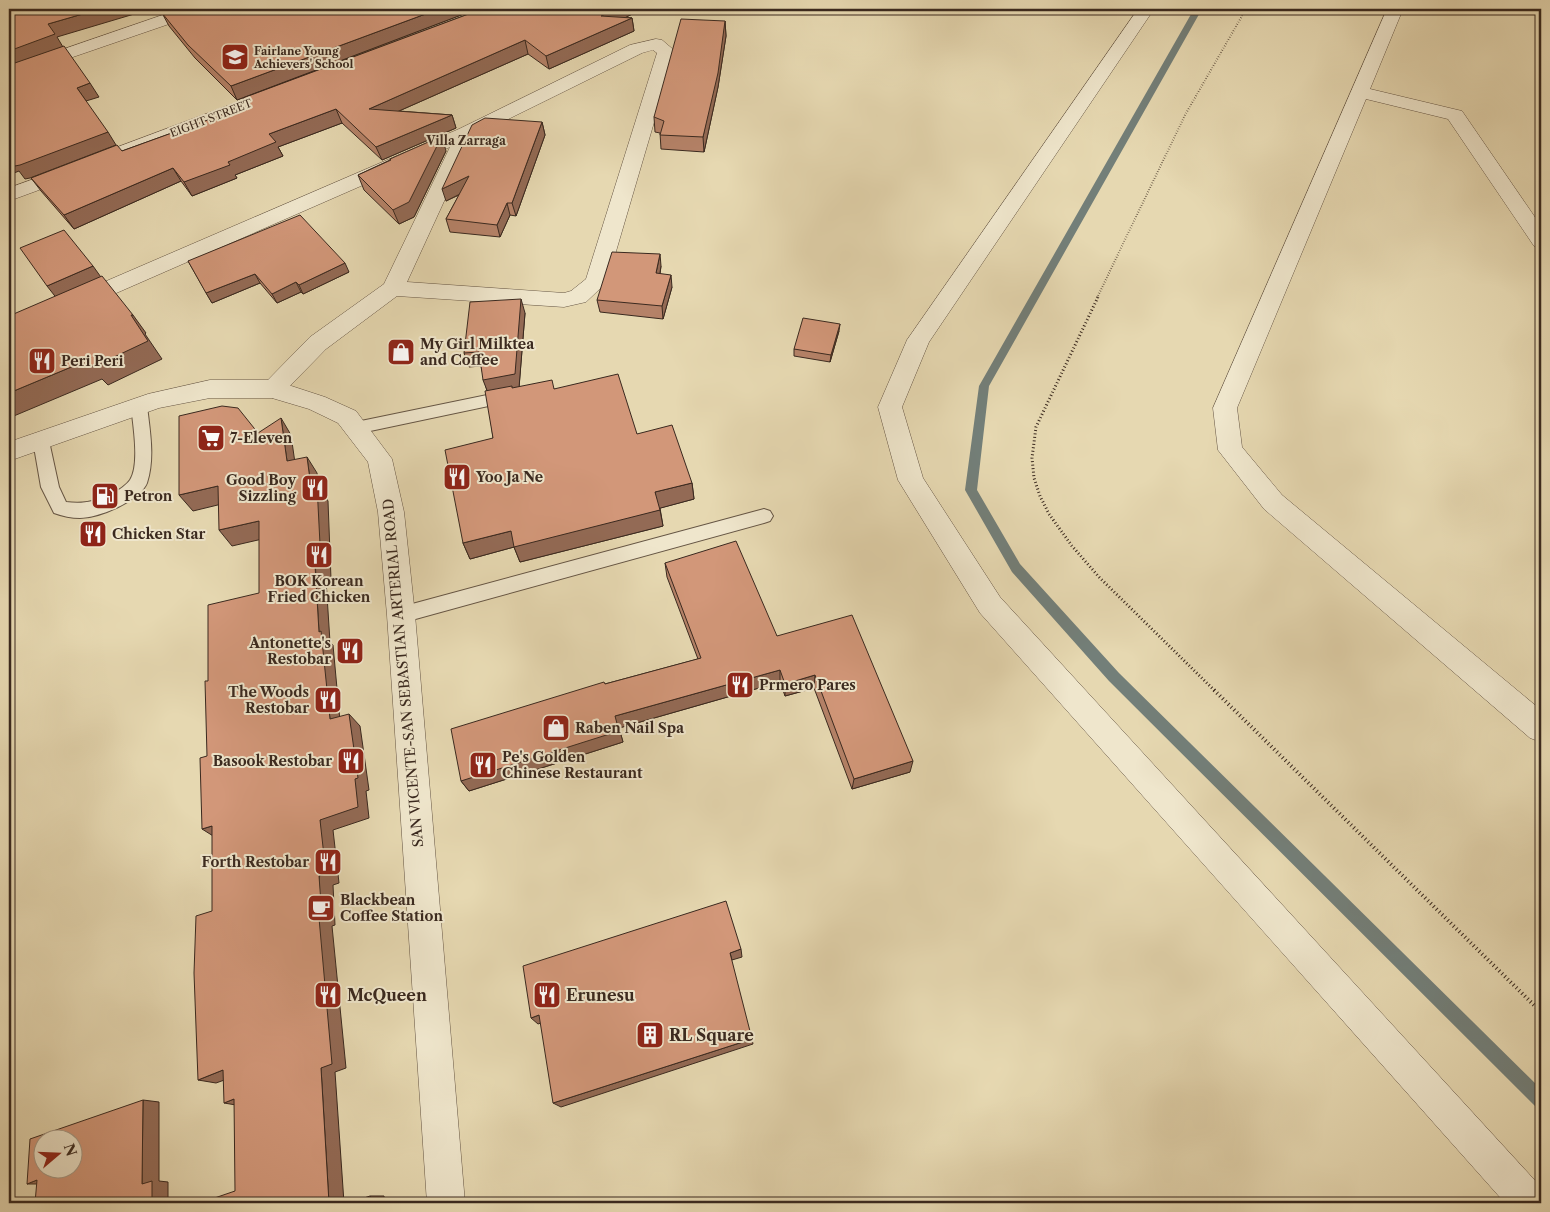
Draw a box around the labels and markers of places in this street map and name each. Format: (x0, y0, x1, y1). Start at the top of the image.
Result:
school or university icon: Fairlane Young Achievers' School (220, 42, 250, 72)
place label: Fairlane Young Achievers' School (253, 44, 353, 71)
place label: My Girl Milktea and Coffee (420, 335, 535, 369)
shop icon: My Girl Milktea and Coffee (386, 337, 416, 367)
restaurant icon: Peri Peri (27, 346, 57, 376)
place label: Peri Peri (61, 352, 123, 370)
supermarket icon: 7-Eleven (196, 423, 226, 453)
place label: 7-Eleven (230, 429, 293, 447)
restaurant icon: Yoo Ja Ne (442, 462, 472, 492)
place label: Yoo Ja Ne (475, 468, 543, 486)
place label: Good Boy Sizzling (226, 471, 297, 505)
restaurant icon: Good Boy Sizzling (300, 473, 330, 503)
fuel station icon: Petron (90, 481, 120, 511)
place label: Petron (124, 487, 173, 505)
restaurant icon: Chicken Star (78, 519, 108, 549)
place label: Chicken Star (112, 525, 206, 543)
restaurant icon: BOK Korean Fried Chicken (304, 540, 334, 570)
place label: BOK Korean Fried Chicken (268, 572, 371, 606)
place label: Antonette's Restobar (248, 634, 331, 668)
restaurant icon: Antonette's Restobar (335, 636, 365, 666)
restaurant icon: Prmero Pares (725, 670, 755, 700)
place label: Prmero Pares (759, 676, 856, 694)
place label: The Woods Restobar (228, 683, 309, 717)
restaurant icon: The Woods Restobar (313, 685, 343, 715)
shop icon: Raben Nail Spa (541, 713, 571, 743)
place label: Raben Nail Spa (575, 719, 685, 737)
restaurant icon: Basook Restobar (336, 746, 366, 776)
place label: Pe's Golden Chinese Restaurant (502, 748, 643, 782)
restaurant icon: Pe's Golden Chinese Restaurant (468, 750, 498, 780)
place label: Basook Restobar (213, 752, 332, 770)
restaurant icon: Forth Restobar (313, 847, 343, 877)
place label: Forth Restobar (202, 853, 309, 871)
place label: Blackbean Coffee Station (340, 891, 443, 925)
cafe icon: Blackbean Coffee Station (306, 893, 336, 923)
restaurant icon: McQueen (313, 980, 343, 1010)
restaurant icon: Erunesu (532, 980, 562, 1010)
place label: McQueen (347, 985, 427, 1005)
place label: Erunesu (566, 985, 635, 1005)
building icon: RL Square (635, 1020, 665, 1050)
place label: RL Square (669, 1025, 754, 1045)

